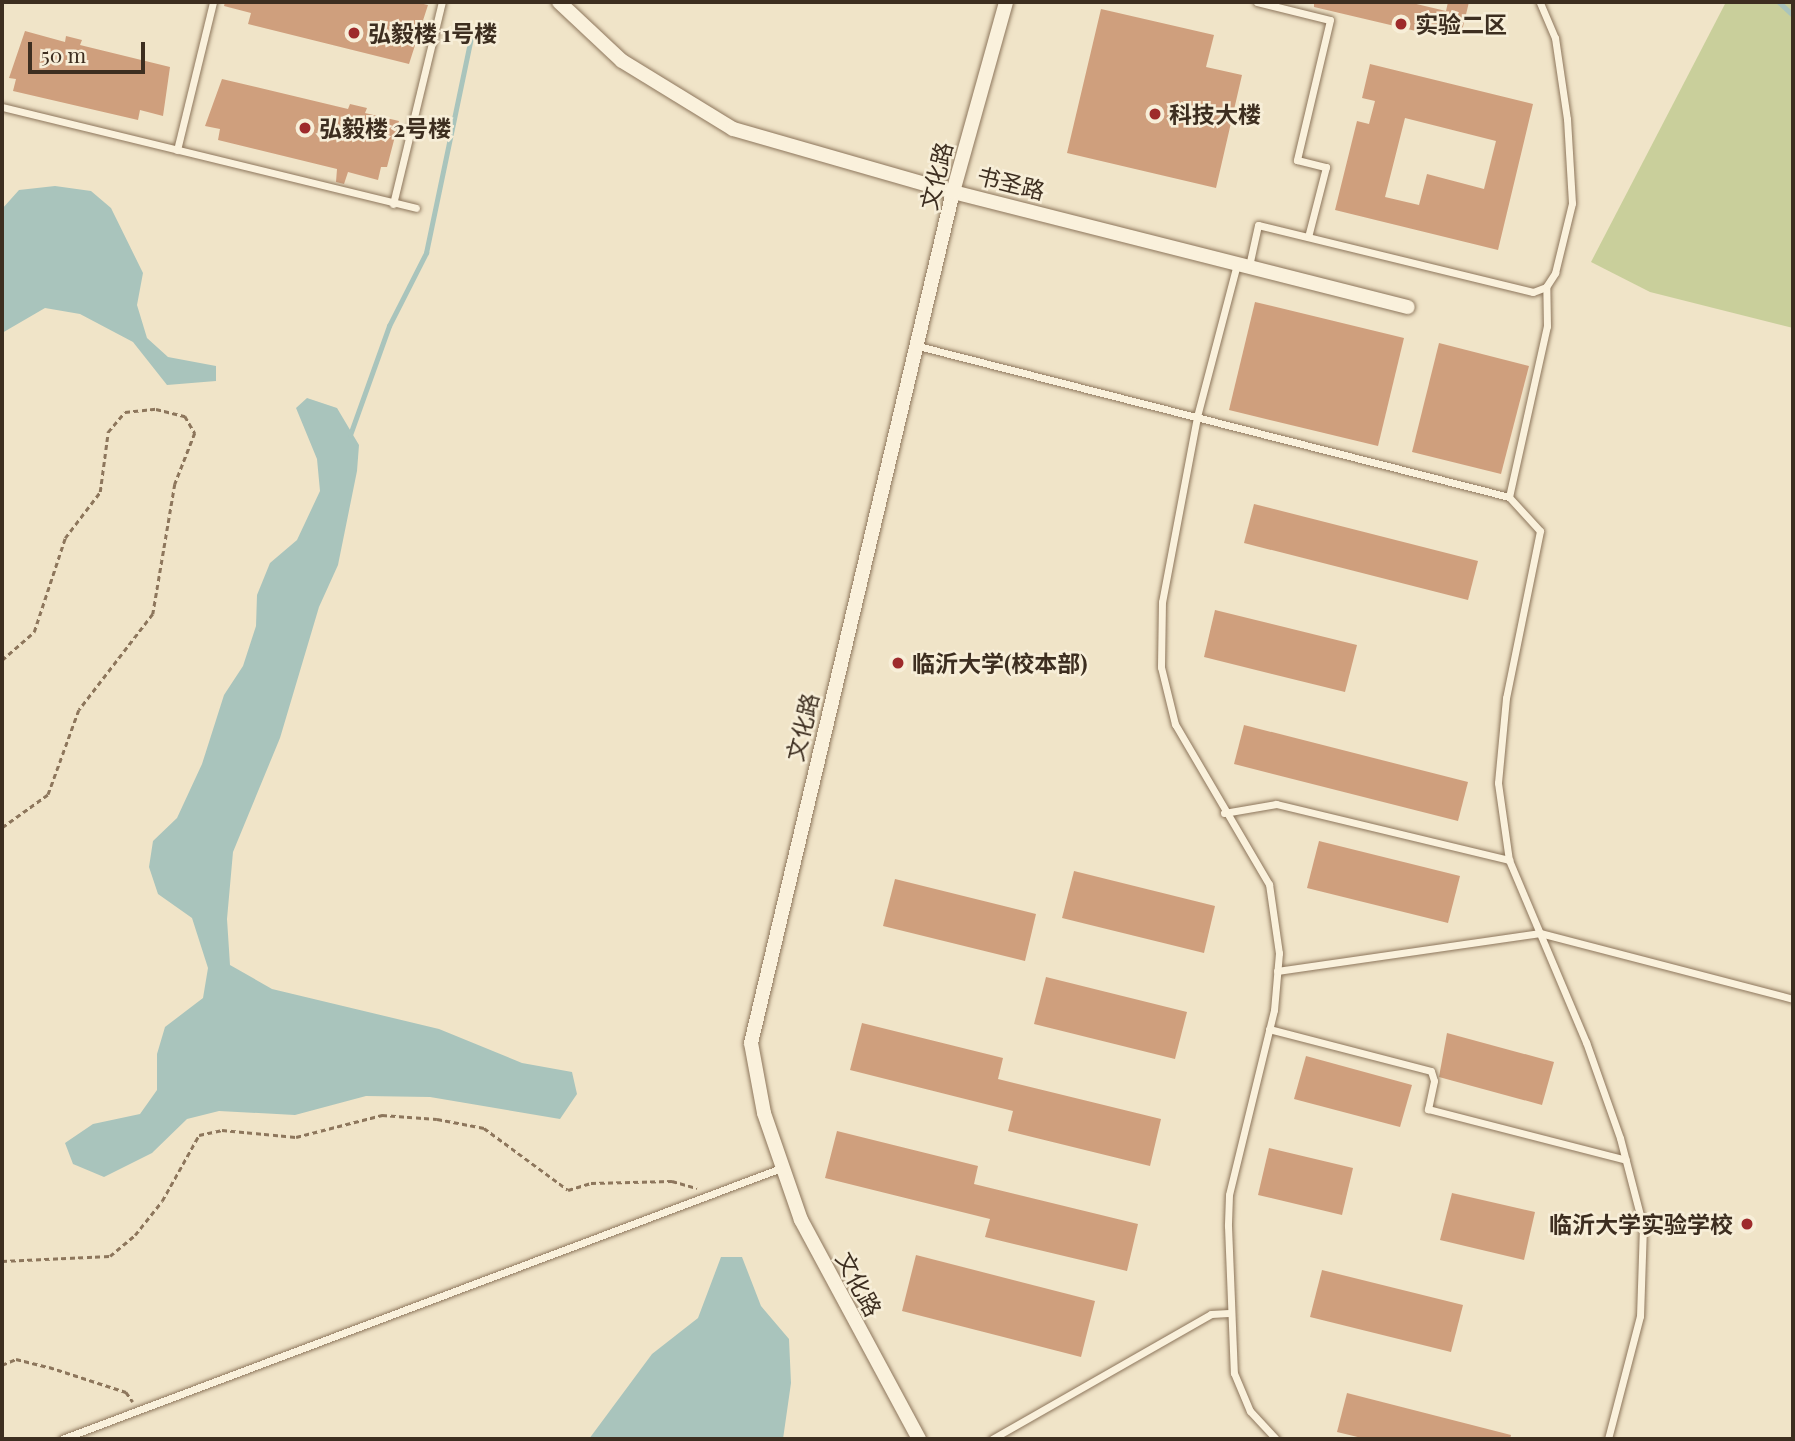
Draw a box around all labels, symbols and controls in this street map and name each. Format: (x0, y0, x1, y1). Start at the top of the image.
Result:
place label: 实验二区 (1415, 10, 1507, 38)
marker: 实验二区 (1393, 16, 1409, 32)
place label: 弘毅楼 1号楼 (368, 19, 497, 47)
marker: 弘毅楼 1号楼 (346, 25, 362, 41)
scale bar (32, 28, 149, 72)
text: 50 m (41, 40, 86, 68)
place label: 科技大楼 (1169, 100, 1261, 128)
marker: 科技大楼 (1147, 106, 1163, 122)
place label: 弘毅楼 2号楼 (319, 114, 451, 142)
marker: 弘毅楼 2号楼 (297, 120, 313, 136)
street label: 文化路 (914, 139, 958, 213)
street label: 书圣路 (974, 161, 1048, 205)
place label: 临沂大学(校本部) (912, 649, 1088, 677)
marker: 临沂大学(校本部) (890, 655, 906, 671)
street label: 文化路 (780, 690, 824, 764)
place label: 临沂大学实验学校 (1549, 1210, 1733, 1238)
marker: 临沂大学实验学校 (1739, 1216, 1755, 1232)
street label: 文化路 (831, 1247, 887, 1321)

